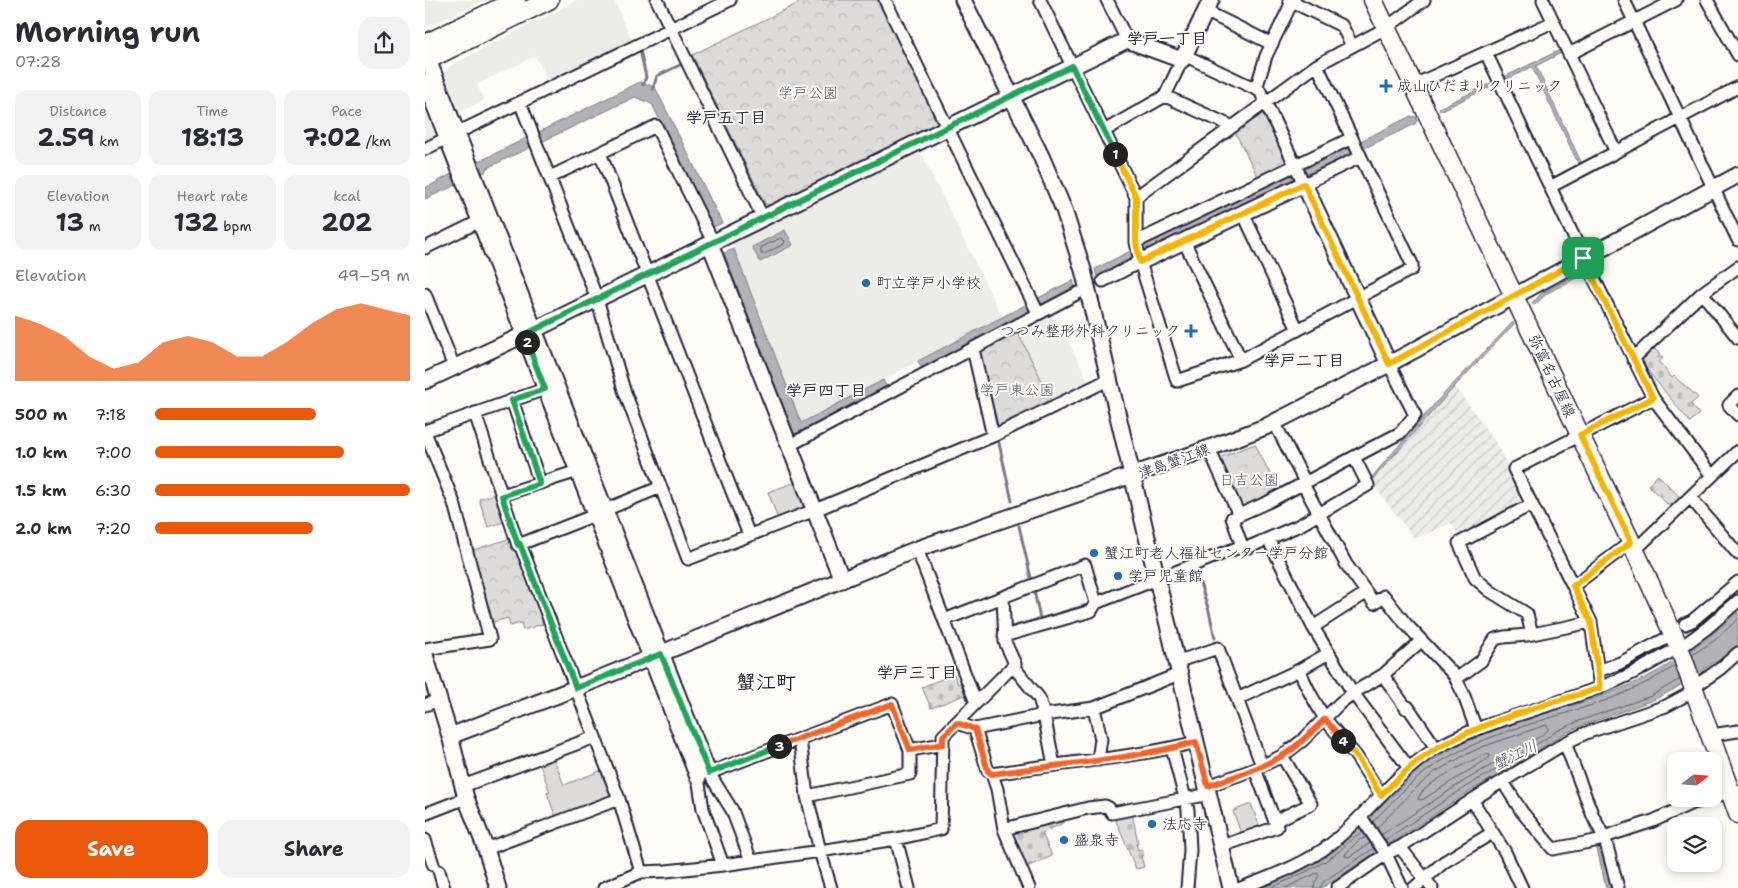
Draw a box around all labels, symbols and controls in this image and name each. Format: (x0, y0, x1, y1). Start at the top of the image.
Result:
text: Morning run (15, 13, 200, 51)
button: share (358, 17, 410, 69)
district label: 学戸一丁目 (1127, 28, 1207, 49)
text: 07:28 (15, 51, 61, 72)
place label: 成山ひだまりクリニック (1397, 76, 1562, 96)
marker: 成山ひだまりクリニック (1379, 79, 1393, 93)
park label: 学戸公園 (778, 83, 838, 103)
text: Distance (49, 102, 107, 120)
text: Time (196, 102, 229, 120)
text: Pace (331, 102, 362, 120)
district label: 学戸五丁目 (686, 107, 766, 128)
text: 2.59 (37, 120, 94, 154)
text: 18:13 (181, 120, 244, 154)
text: 7:02 (303, 120, 361, 154)
text: km (94, 132, 119, 150)
text: /km (361, 132, 391, 150)
pin: 1 (1103, 142, 1127, 166)
text: 1 (1112, 145, 1119, 163)
text: Elevation (47, 187, 110, 205)
text: Heart rate (177, 187, 248, 205)
text: kcal (333, 187, 360, 205)
text: 13 (56, 205, 84, 239)
text: 132 (174, 205, 219, 239)
text: 202 (321, 205, 372, 239)
text: m (84, 217, 101, 235)
text: bpm (219, 217, 251, 235)
pin (1562, 237, 1604, 279)
icon: arrive (1569, 244, 1597, 272)
text: Elevation (15, 265, 87, 286)
text: 49–59 m (338, 265, 410, 286)
place label: 町立学戸小学校 (876, 273, 981, 293)
marker: 町立学戸小学校 (860, 277, 872, 289)
place label: つつみ整形外科クリニック (1000, 321, 1180, 341)
marker: つつみ整形外科クリニック (1184, 324, 1198, 338)
pin: 2 (515, 330, 539, 354)
street label: 弥富名古屋線 (1524, 331, 1580, 421)
text: 2 (523, 333, 532, 351)
district label: 学戸二丁目 (1264, 350, 1344, 371)
district label: 学戸四丁目 (786, 380, 866, 401)
park label: 学戸東公園 (979, 380, 1055, 400)
text: 500 m (15, 404, 67, 425)
text: 7:18 (95, 404, 127, 425)
street label: 津島蟹江線 (1135, 439, 1213, 483)
text: 1.0 km (15, 442, 67, 463)
text: 7:00 (95, 442, 132, 463)
park label: 日吉公園 (1219, 470, 1279, 490)
text: 1.5 km (15, 480, 67, 501)
text: 6:30 (95, 480, 131, 501)
text: 2.0 km (15, 518, 72, 539)
text: 7:20 (95, 518, 131, 539)
place label: 蟹江町老人福祉センター学戸分館 (1104, 543, 1328, 563)
marker: 蟹江町老人福祉センター学戸分館 (1088, 547, 1100, 559)
place label: 学戸児童館 (1128, 566, 1203, 586)
marker: 学戸児童館 (1112, 570, 1124, 582)
district label: 学戸三丁目 (877, 662, 957, 683)
district label: 蟹江町 (736, 669, 796, 695)
pin: 4 (1331, 728, 1355, 754)
text: 4 (1339, 732, 1348, 750)
pin: 3 (767, 734, 791, 758)
water label: 蟹江川 (1489, 735, 1541, 775)
text: 3 (775, 737, 784, 755)
north arrow (1667, 752, 1723, 808)
map controls (1667, 752, 1722, 872)
place label: 法応寺 (1162, 814, 1207, 834)
button: layers (1667, 817, 1722, 872)
marker: 法応寺 (1146, 818, 1158, 830)
button: Save (15, 820, 208, 878)
button: Share (218, 820, 410, 878)
place label: 盛泉寺 (1074, 830, 1119, 850)
marker: 盛泉寺 (1058, 834, 1070, 846)

